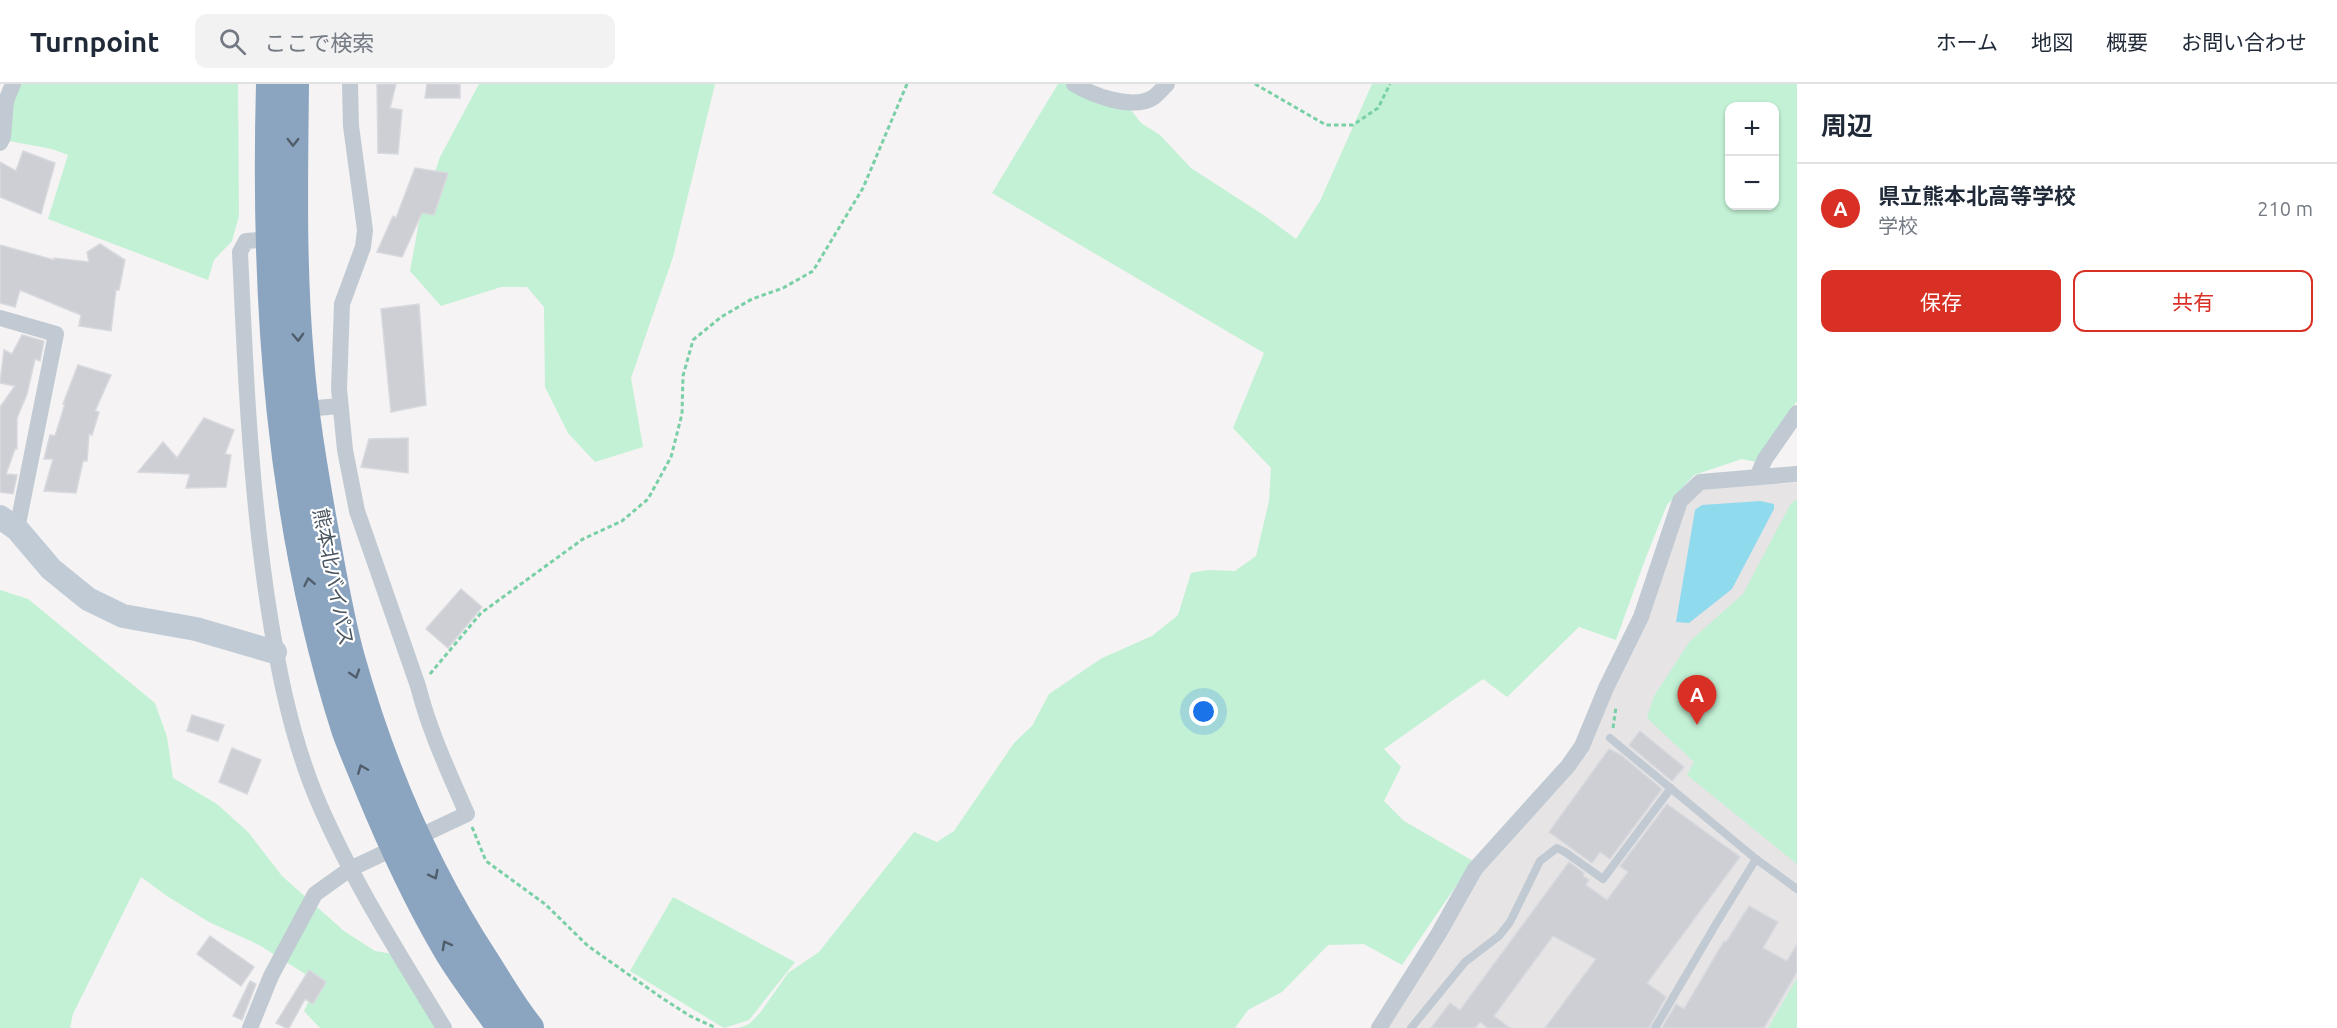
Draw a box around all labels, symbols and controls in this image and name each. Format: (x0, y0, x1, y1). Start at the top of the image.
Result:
search box (195, 14, 615, 68)
icon: search (216, 25, 249, 58)
text: Turnpoint (30, 26, 159, 57)
text: ここで検索 (264, 30, 374, 55)
text: ホーム (1936, 30, 1998, 54)
text: 地図 (2031, 30, 2073, 54)
text: 概要 (2106, 30, 2148, 54)
text: お問い合わせ (2181, 30, 2307, 54)
map controls (1725, 102, 1779, 210)
button: + (1725, 102, 1779, 156)
text: 周辺 (1821, 111, 1873, 140)
one-way arrow (287, 138, 299, 147)
button: − (1725, 156, 1779, 210)
text: 県立熊本北高等学校 (1878, 183, 2076, 208)
text: A (1833, 197, 1848, 220)
text: 210 m (2257, 197, 2313, 220)
text: 学校 (1878, 214, 1918, 237)
button: 保存 (1821, 270, 2061, 332)
button: 共有 (2073, 270, 2313, 332)
one-way arrow (291, 333, 304, 342)
street label: 熊本北バイパス (309, 506, 359, 648)
one-way arrow (303, 577, 316, 587)
one-way arrow (348, 668, 361, 679)
pin: A (1678, 676, 1716, 725)
your location (1189, 697, 1218, 726)
one-way arrow (357, 764, 369, 775)
one-way arrow (427, 868, 438, 879)
one-way arrow (442, 941, 453, 951)

